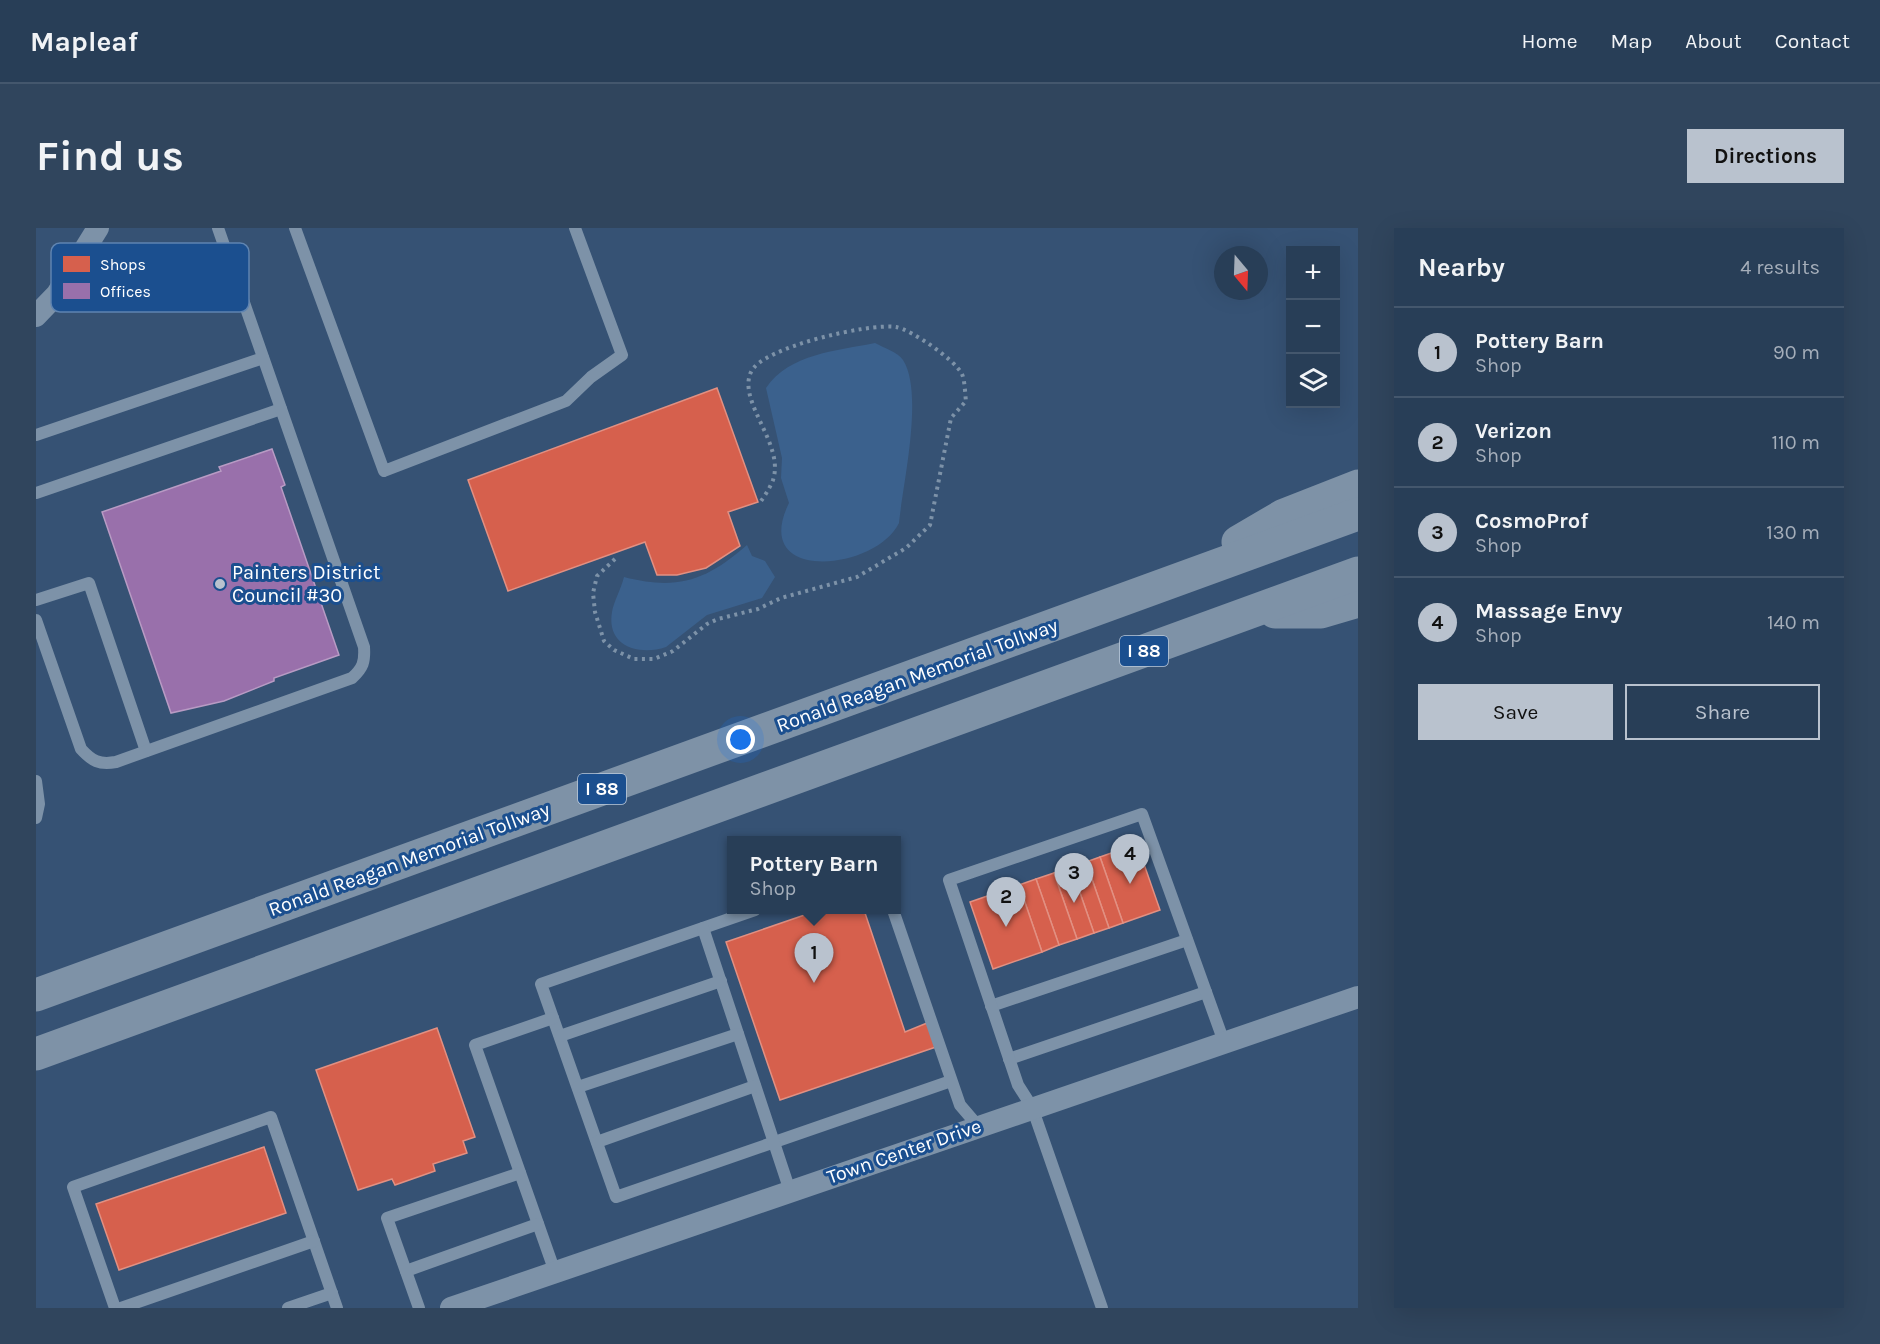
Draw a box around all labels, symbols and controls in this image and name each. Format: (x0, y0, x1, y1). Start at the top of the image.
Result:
text: Mapleaf (30, 25, 138, 58)
text: Home (1522, 29, 1578, 53)
text: Map (1611, 29, 1652, 53)
text: About (1685, 29, 1742, 53)
text: Contact (1775, 29, 1850, 53)
button: Directions (1687, 129, 1844, 183)
text: Find us (36, 131, 184, 181)
legend (51, 243, 249, 312)
north arrow (1214, 246, 1268, 300)
map controls (1286, 246, 1340, 408)
button: + (1286, 246, 1340, 300)
text: Nearby (1418, 252, 1505, 283)
text: Shops (100, 255, 146, 274)
text: 4 results (1740, 256, 1820, 279)
text: Offices (100, 282, 151, 301)
button: − (1286, 300, 1340, 354)
text: Pottery Barn (1475, 328, 1604, 354)
text: 1 (1434, 341, 1441, 364)
text: 90 m (1773, 341, 1820, 364)
button: layers (1286, 354, 1340, 408)
text: Shop (1475, 354, 1522, 377)
text: Verizon (1475, 418, 1552, 444)
text: 2 (1431, 431, 1444, 454)
text: 110 m (1771, 431, 1820, 454)
text: Shop (1475, 444, 1522, 467)
text: CosmoProf (1475, 508, 1588, 534)
text: 3 (1431, 521, 1444, 544)
text: 130 m (1766, 521, 1820, 544)
text: Shop (1475, 534, 1522, 557)
place label: Painters District Council #30 (232, 561, 381, 607)
marker: Painters District Council #30 (213, 577, 227, 591)
text: Massage Envy (1475, 598, 1622, 624)
text: 4 (1432, 611, 1443, 634)
text: 140 m (1767, 611, 1820, 634)
street label: Ronald Reagan Memorial Tollway (773, 614, 1061, 737)
text: Shop (1475, 624, 1522, 647)
road number: I 88 (1120, 636, 1168, 666)
button: Save (1418, 684, 1613, 740)
button: Share (1625, 684, 1820, 740)
your location (726, 725, 755, 754)
road number: I 88 (578, 774, 626, 804)
street label: Ronald Reagan Memorial Tollway (265, 798, 553, 921)
pin: 4 (1110, 834, 1150, 884)
popup (727, 836, 901, 914)
text: Pottery Barn (750, 851, 879, 877)
pin: 3 (1054, 854, 1094, 903)
text: Shop (750, 877, 796, 900)
pin: 2 (986, 878, 1026, 927)
pin: 1 (794, 934, 834, 983)
street label: Town Center Drive (824, 1114, 984, 1189)

